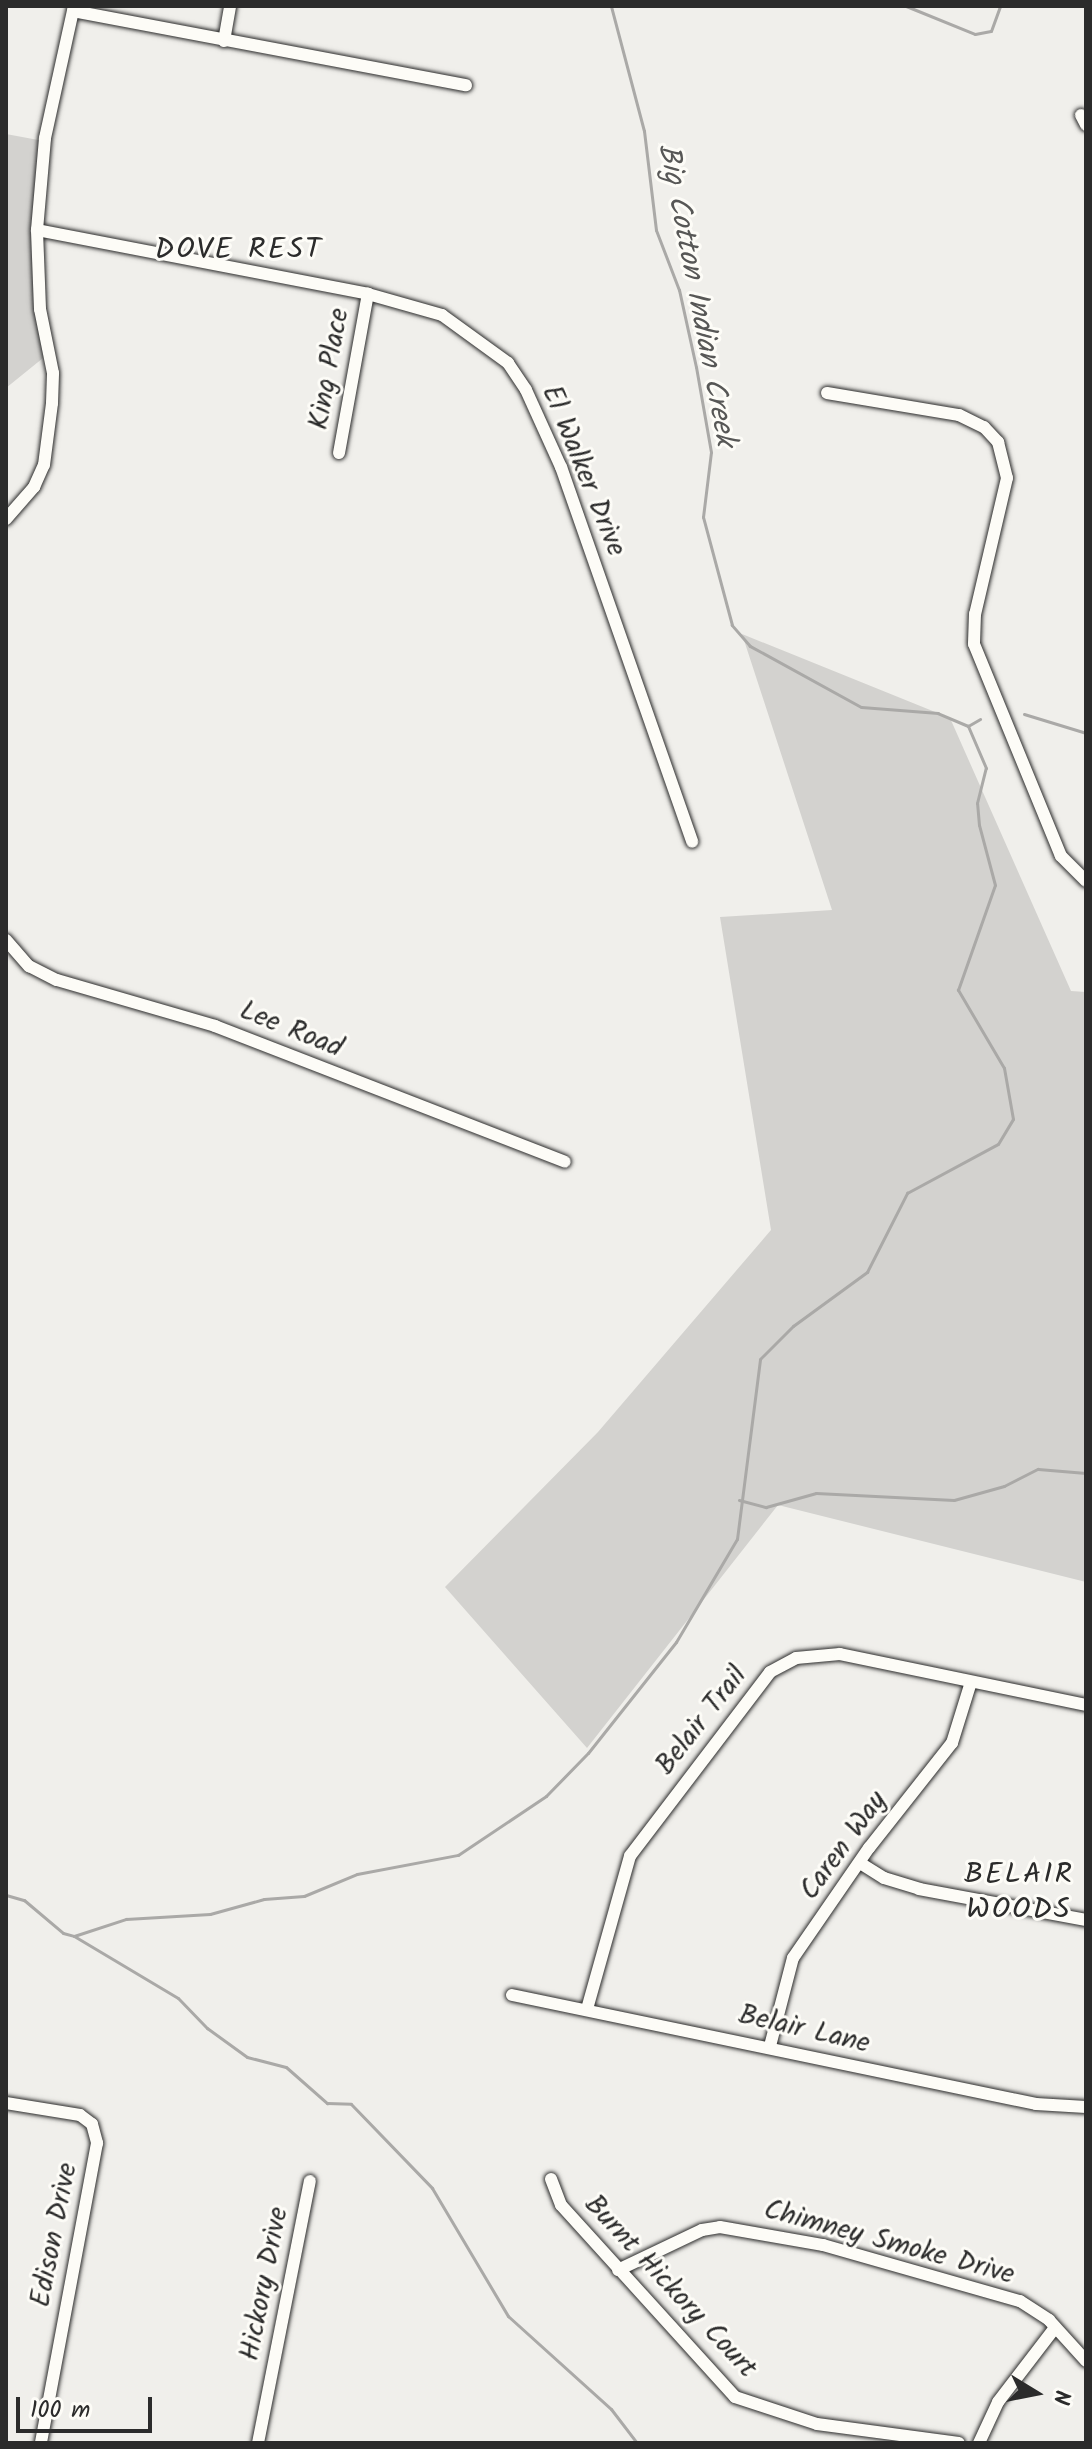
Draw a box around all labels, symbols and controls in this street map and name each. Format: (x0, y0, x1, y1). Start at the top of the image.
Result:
water label: Big Cotton Indian Creek (649, 141, 743, 449)
district label: DOVE REST (155, 232, 323, 268)
street label: King Place (303, 306, 357, 432)
street label: El Walker Drive (534, 381, 632, 561)
street label: Lee Road (235, 994, 347, 1066)
street label: Belair Trail (649, 1660, 755, 1782)
street label: Caren Way (793, 1785, 895, 1907)
district label: BELAIR WOODS (964, 1857, 1074, 1928)
street label: Belair Lane (735, 1999, 873, 2061)
street label: Edison Drive (25, 2160, 85, 2310)
street label: Burnt Hickory Court (577, 2189, 763, 2385)
street label: Chimney Smoke Drive (760, 2193, 1018, 2293)
street label: Hickory Drive (234, 2204, 296, 2364)
north arrow (996, 2353, 1076, 2433)
scale bar (20, 2381, 156, 2431)
text: N (1042, 2387, 1079, 2407)
text: 100 m (30, 2391, 90, 2430)

